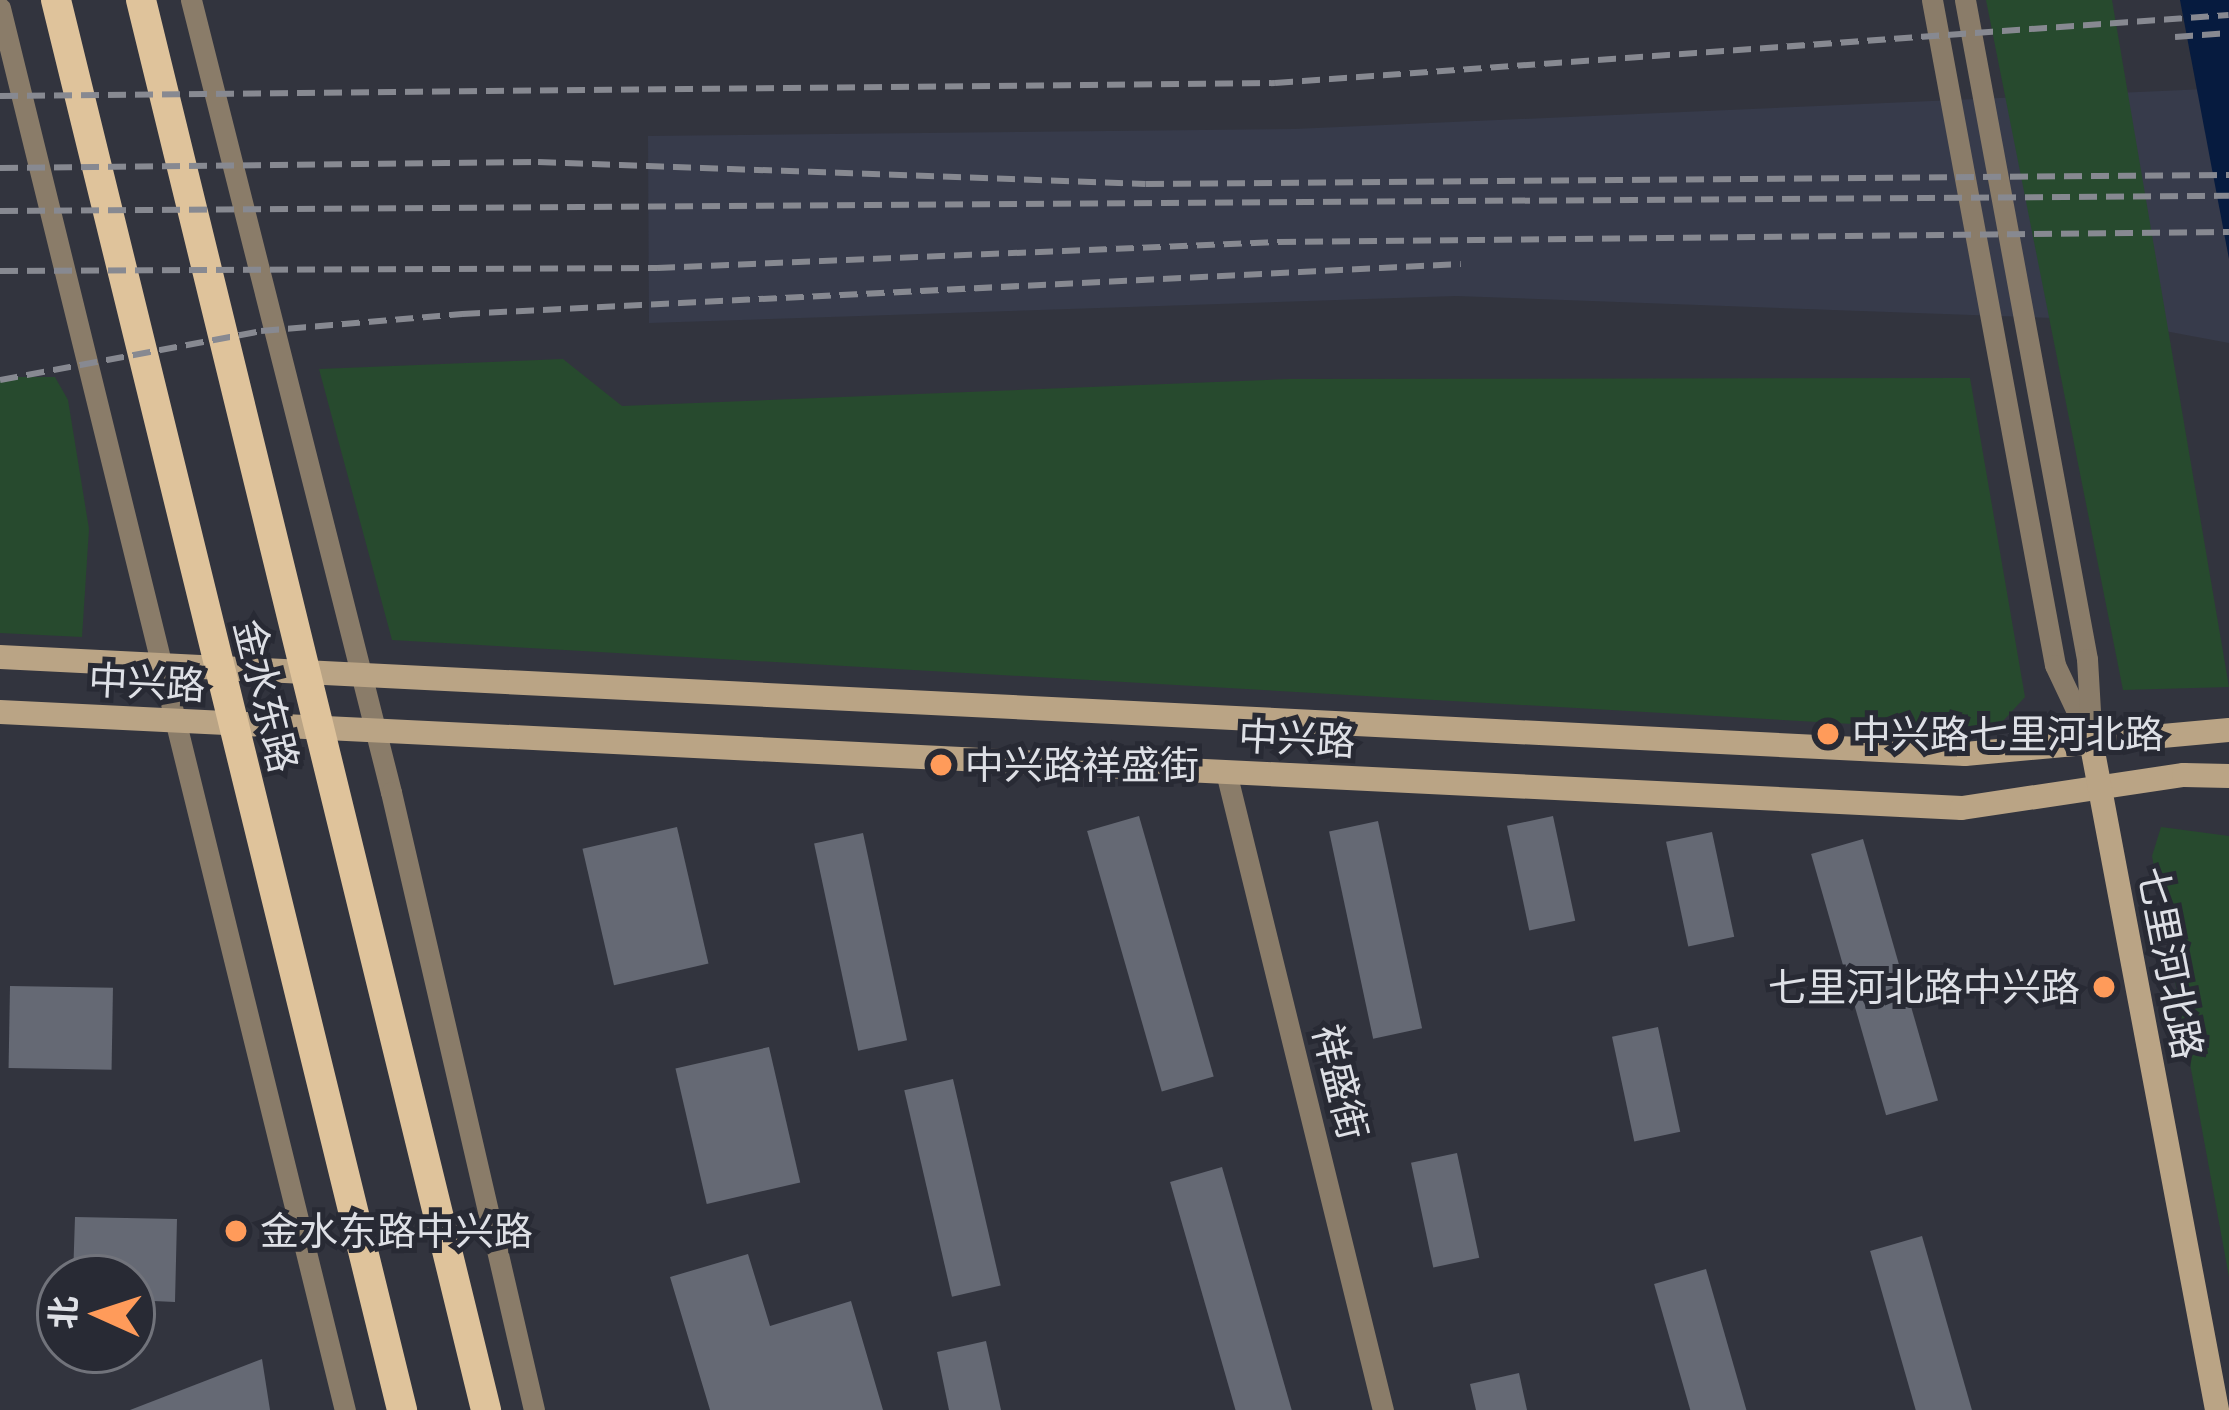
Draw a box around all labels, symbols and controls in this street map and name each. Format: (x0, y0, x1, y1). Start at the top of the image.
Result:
street label: 金水东路 (224, 615, 308, 777)
street label: 中兴路 (87, 657, 207, 709)
place label: 中兴路七里河北路 (1852, 711, 2164, 757)
street label: 中兴路 (1237, 713, 1357, 765)
marker: 中兴路七里河北路 (1815, 721, 1841, 747)
place label: 中兴路祥盛街 (965, 742, 1199, 788)
marker: 中兴路祥盛街 (928, 752, 954, 778)
street label: 七里河北路 (2128, 863, 2212, 1063)
place label: 七里河北路中兴路 (1768, 964, 2080, 1010)
marker: 七里河北路中兴路 (2091, 974, 2117, 1000)
street label: 祥盛街 (1303, 1020, 1377, 1144)
place label: 金水东路中兴路 (260, 1208, 533, 1254)
marker: 金水东路中兴路 (223, 1218, 249, 1244)
north arrow (36, 1254, 156, 1374)
text: 北 (40, 1295, 85, 1330)

